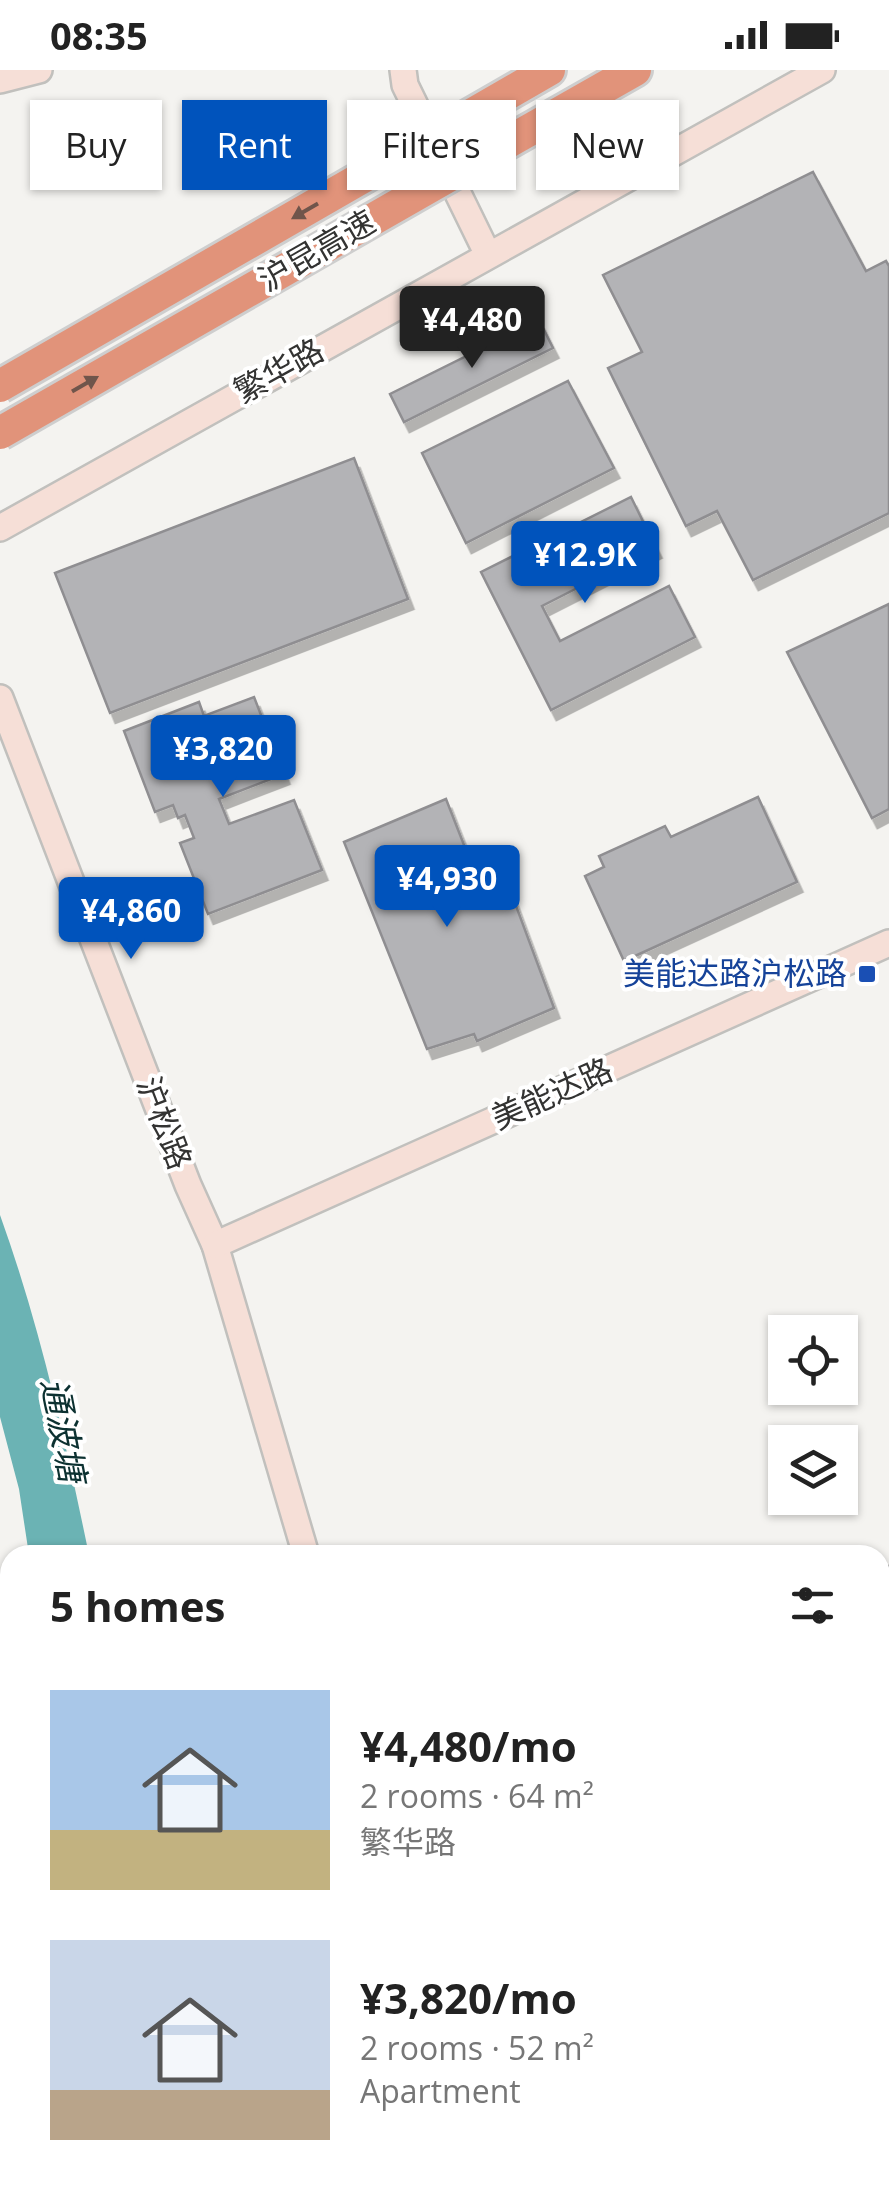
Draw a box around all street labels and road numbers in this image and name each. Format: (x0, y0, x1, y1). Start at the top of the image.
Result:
street label: 沪昆高速 (250, 199, 382, 300)
street label: 繁华路 (226, 328, 331, 412)
street label: 美能达路 (484, 1047, 619, 1138)
street label: 沪松路 (128, 1070, 203, 1175)

